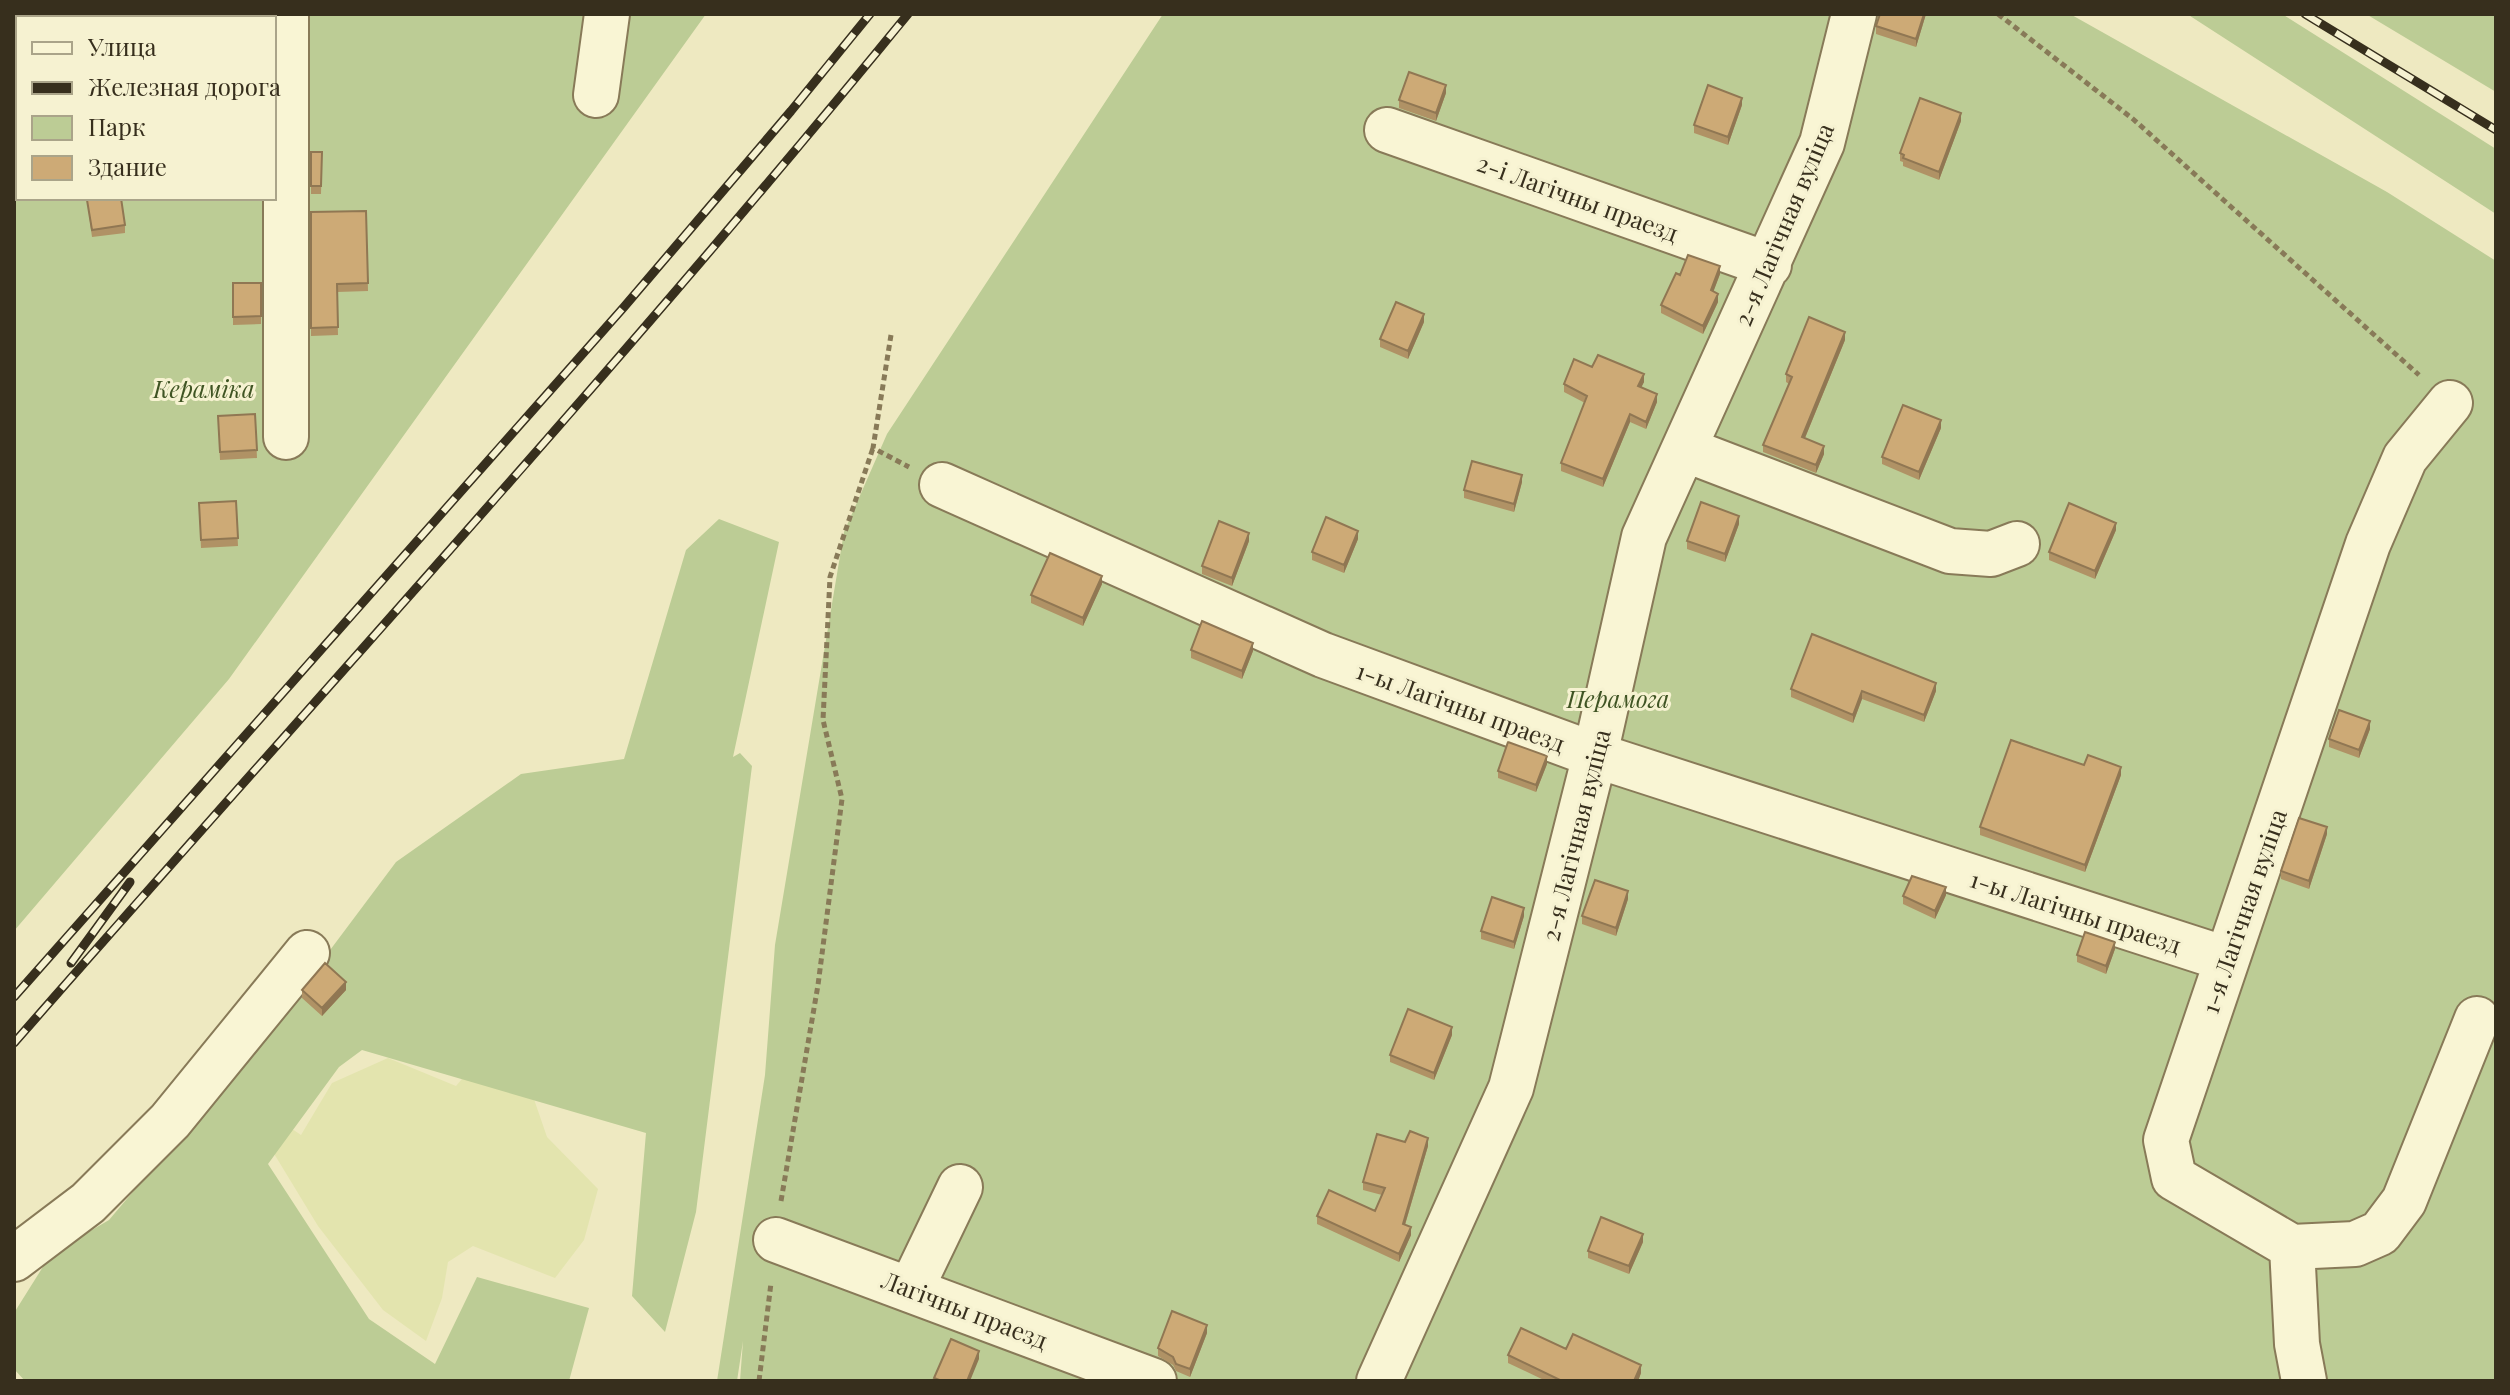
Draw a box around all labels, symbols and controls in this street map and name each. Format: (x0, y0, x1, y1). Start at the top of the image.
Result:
legend (16, 16, 276, 200)
text: Улица (87, 30, 157, 62)
text: Железная дорога (88, 70, 281, 102)
text: Парк (88, 110, 146, 142)
street label: 2-я Лагічная вуліца (1726, 118, 1840, 330)
street label: 2-і Лагічны праезд (1473, 146, 1683, 248)
text: Здание (88, 150, 167, 182)
park label: Кераміка (152, 372, 255, 404)
street label: 1-ы Лагічны праезд (1352, 653, 1570, 759)
park label: Перамога (1566, 682, 1669, 714)
street label: 2-я Лагічная вуліца (1533, 726, 1617, 944)
street label: 1-я Лагічная вуліца (2193, 804, 2293, 1018)
street label: 1-ы Лагічны праезд (1966, 862, 2186, 960)
street label: Лагічны праезд (877, 1262, 1053, 1355)

